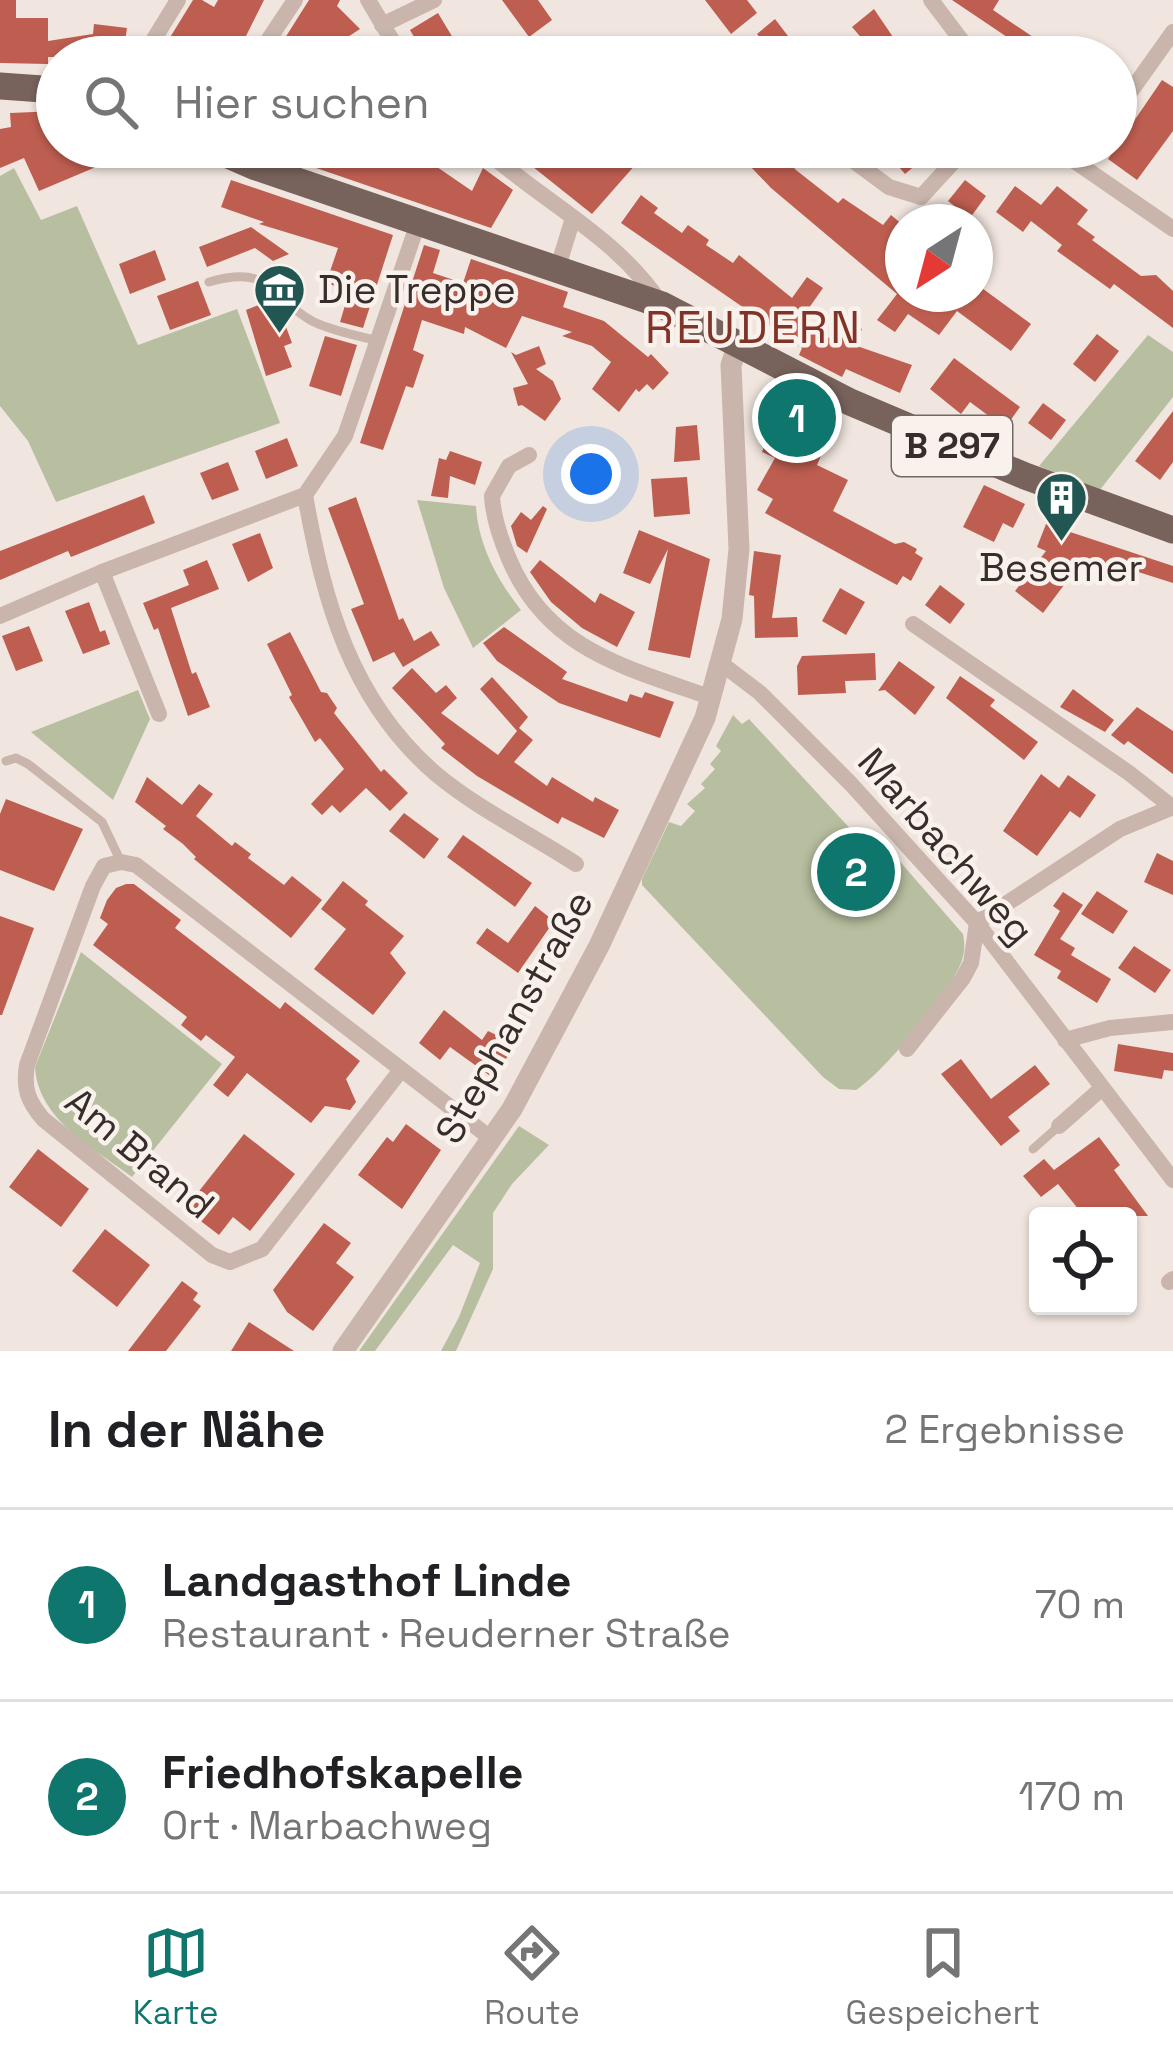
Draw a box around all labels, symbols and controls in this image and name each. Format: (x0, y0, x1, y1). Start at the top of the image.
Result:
search box (36, 36, 1137, 168)
icon: search (78, 69, 144, 135)
text: Hier suchen (174, 74, 430, 131)
north arrow (885, 204, 993, 312)
museum icon: Die Treppe (251, 261, 307, 335)
place label: Die Treppe (318, 265, 516, 314)
district label: REUDERN (645, 299, 863, 356)
pin: 1 (758, 373, 836, 463)
road number: B 297 (892, 416, 1012, 476)
your location (561, 444, 621, 504)
building icon: Besemer (1033, 469, 1089, 543)
place label: Besemer (979, 543, 1143, 592)
street label: Marbachweg (848, 738, 1044, 954)
pin: 2 (817, 827, 895, 917)
street label: Stephanstraße (424, 882, 604, 1152)
street label: Am Brand (56, 1077, 224, 1229)
map controls (1029, 1207, 1137, 1315)
button: locate (1029, 1207, 1137, 1315)
text: In der Nähe (48, 1397, 325, 1462)
text: 2 Ergebnisse (885, 1405, 1125, 1454)
text: Landgasthof Linde (162, 1552, 571, 1609)
text: 1 (78, 1580, 96, 1629)
text: 70 m (1035, 1580, 1125, 1629)
text: Restaurant · Reuderner Straße (162, 1609, 731, 1658)
text: Friedhofskapelle (162, 1744, 524, 1801)
text: 2 (75, 1772, 99, 1821)
text: 170 m (1018, 1772, 1125, 1821)
text: Ort · Marbachweg (162, 1801, 492, 1850)
tab: Karte (133, 1920, 219, 2034)
tab: Route (484, 1920, 580, 2034)
tab: Gespeichert (845, 1920, 1040, 2034)

